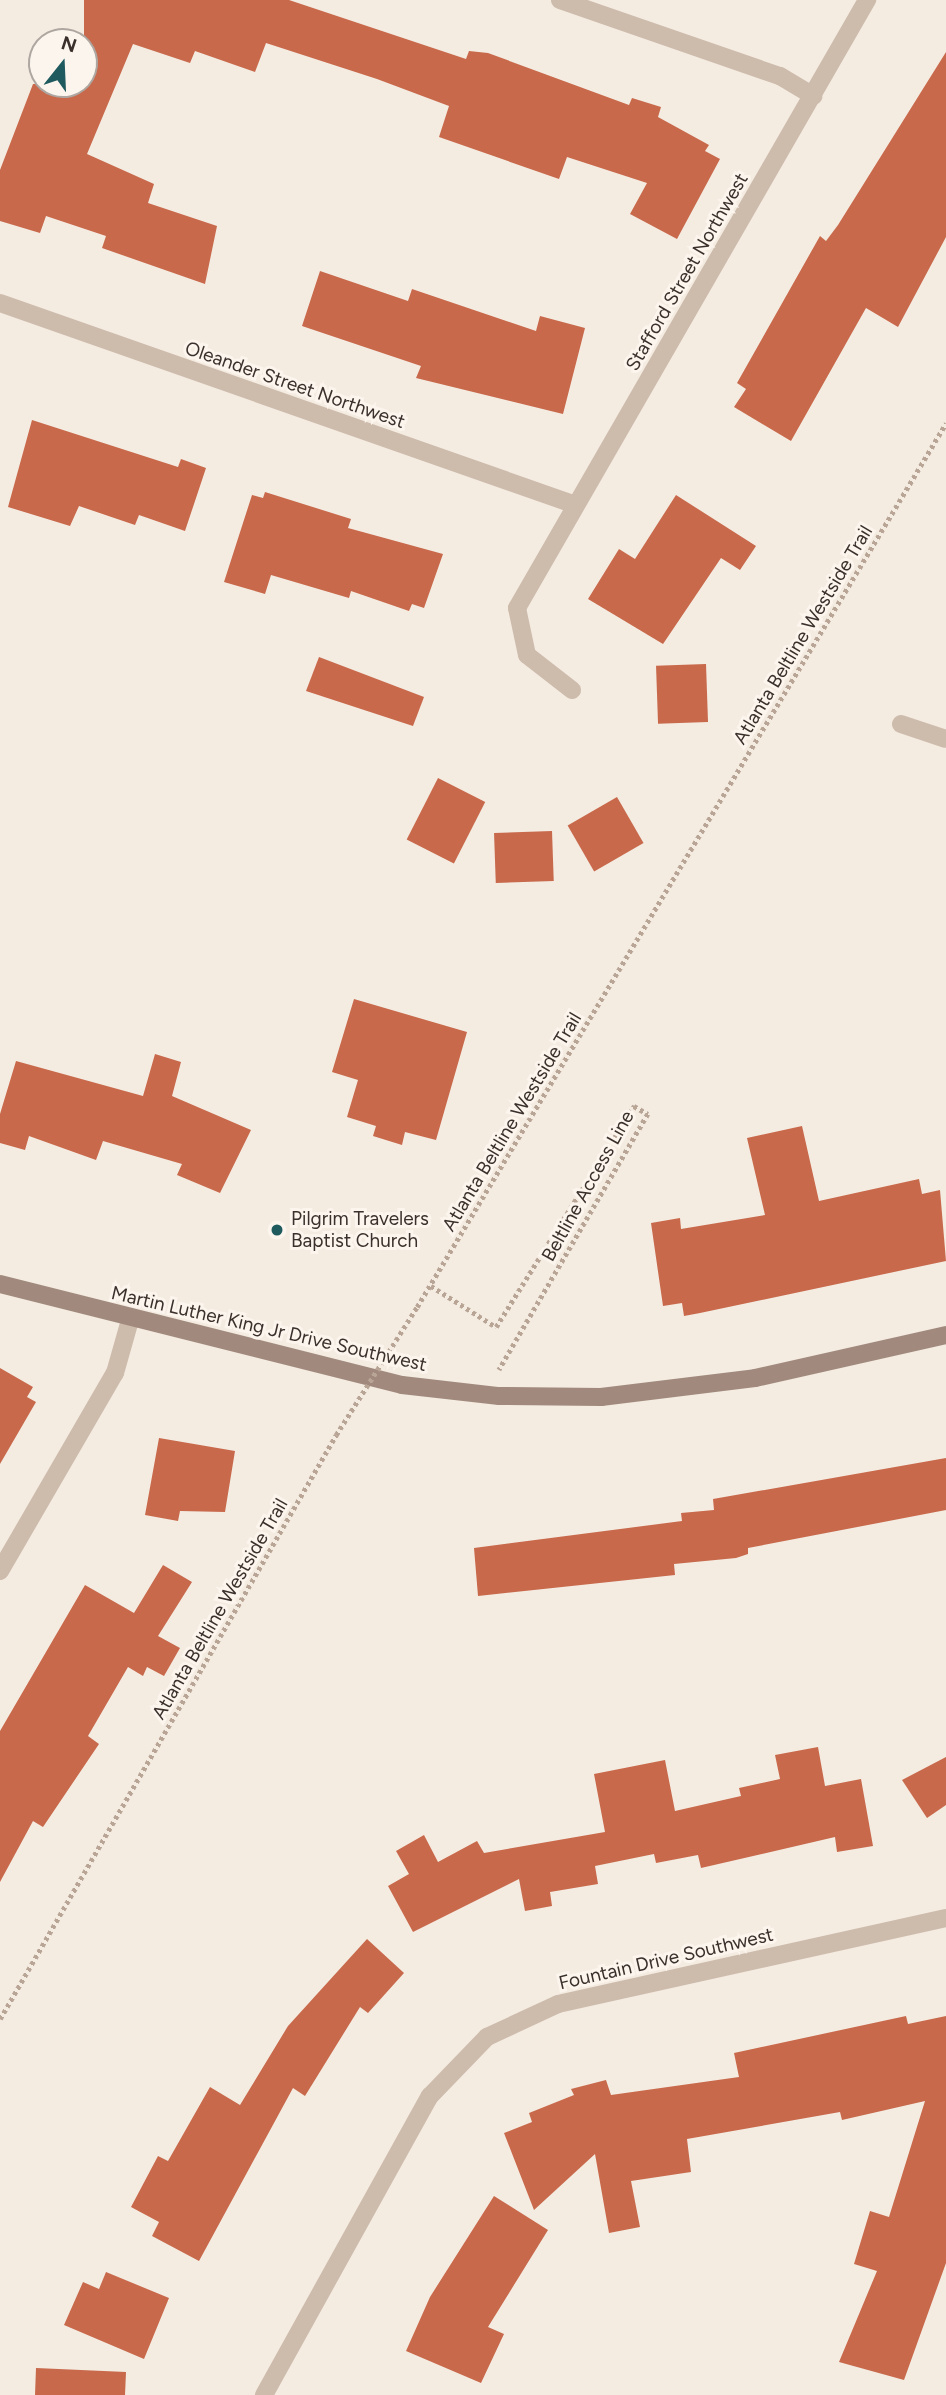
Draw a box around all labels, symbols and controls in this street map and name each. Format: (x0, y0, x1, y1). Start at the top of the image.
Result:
north arrow (28, 28, 98, 98)
text: N (58, 31, 80, 58)
street label: Stafford Street Northwest (621, 169, 753, 375)
street label: Oleander Street Northwest (182, 337, 408, 433)
street label: Atlanta Beltline Westside Trail (729, 521, 877, 749)
street label: Atlanta Beltline Westside Trail (438, 1008, 586, 1236)
street label: Beltline Access Line (537, 1107, 639, 1265)
place label: Pilgrim Travelers Baptist Church (291, 1208, 429, 1252)
marker: Pilgrim Travelers Baptist Church (269, 1222, 285, 1238)
street label: Martin Luther King Jr Drive Southwest (109, 1282, 429, 1376)
street label: Atlanta Beltline Westside Trail (147, 1494, 293, 1724)
street label: Fountain Drive Southwest (556, 1923, 776, 1995)

